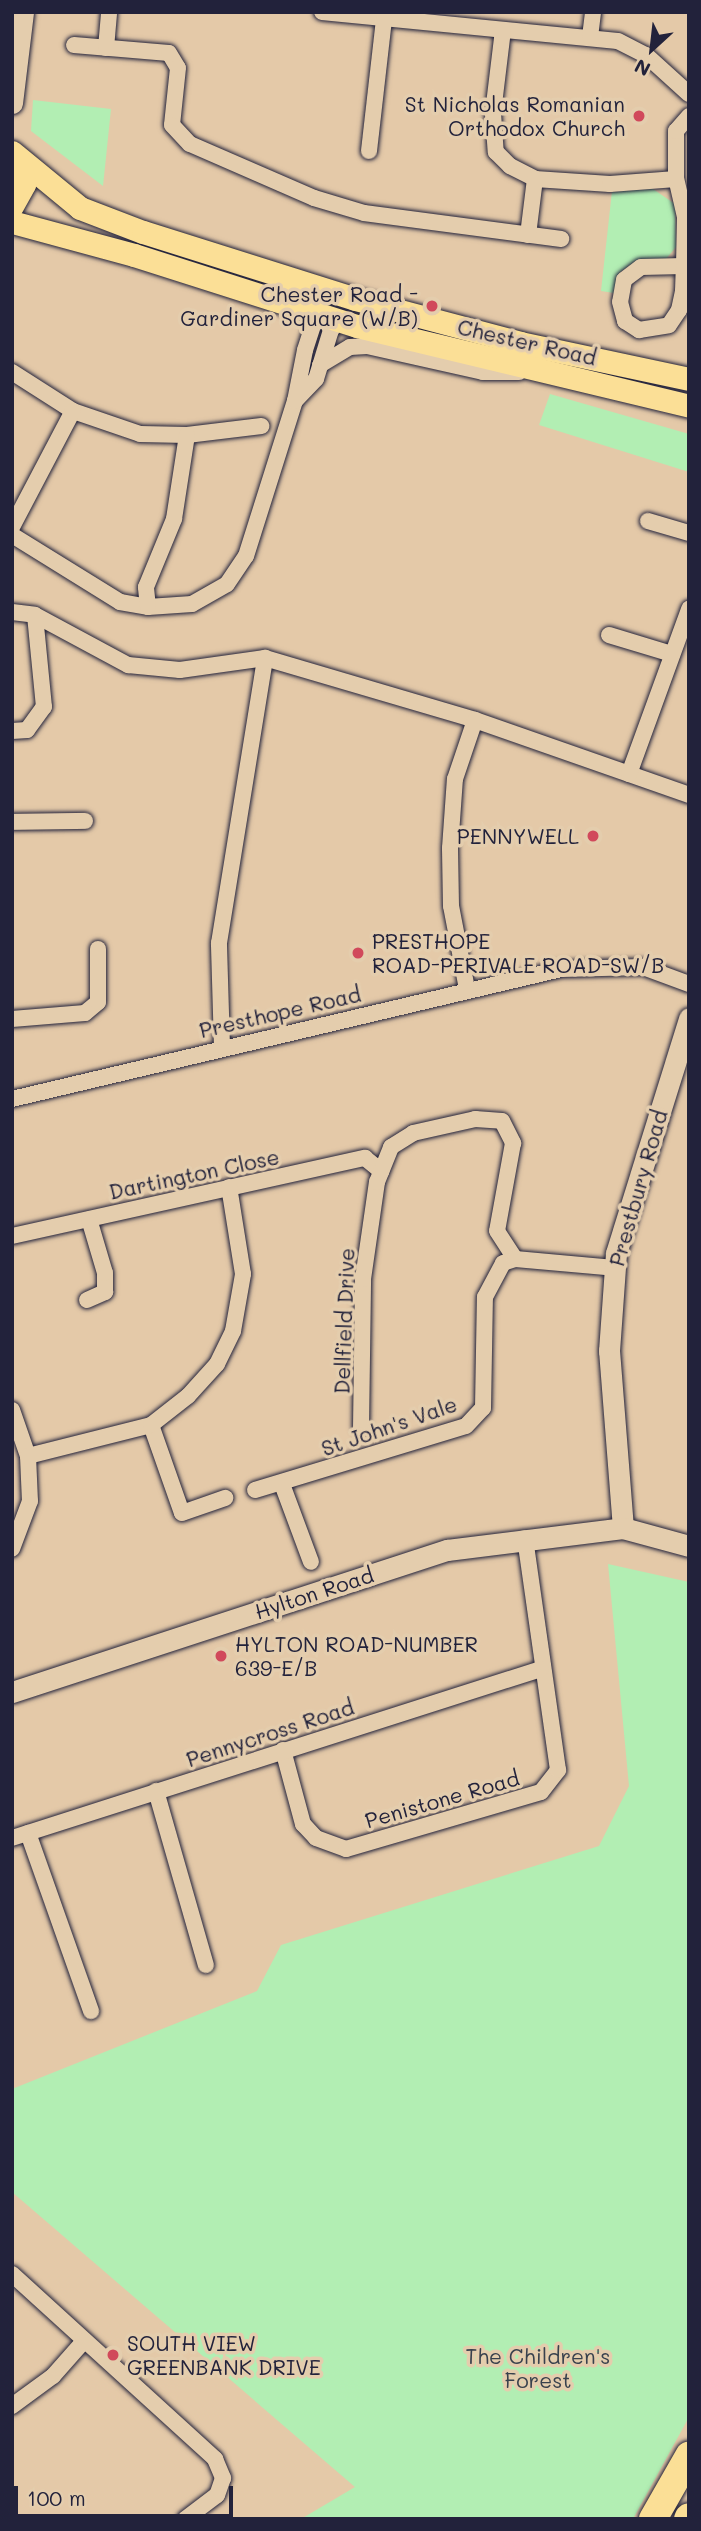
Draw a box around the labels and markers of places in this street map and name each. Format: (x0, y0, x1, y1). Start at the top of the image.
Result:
place label: St Nicholas Romanian Orthodox Church (405, 91, 625, 141)
marker: St Nicholas Romanian Orthodox Church (631, 108, 647, 124)
place label: Chester Road - Gardiner Square (W/B) (180, 281, 418, 331)
marker: Chester Road - Gardiner Square (W/B) (424, 298, 440, 314)
place label: PENNYWELL (457, 823, 579, 849)
marker: PENNYWELL (585, 828, 601, 844)
place label: PRESTHOPE ROAD-PERIVALE ROAD-SW/B (372, 928, 664, 978)
marker: PRESTHOPE ROAD-PERIVALE ROAD-SW/B (350, 945, 366, 961)
place label: HYLTON ROAD-NUMBER 639-E/B (235, 1631, 478, 1681)
marker: HYLTON ROAD-NUMBER 639-E/B (213, 1648, 229, 1664)
place label: SOUTH VIEW GREENBANK DRIVE (127, 2330, 321, 2380)
marker: SOUTH VIEW GREENBANK DRIVE (105, 2347, 121, 2363)

